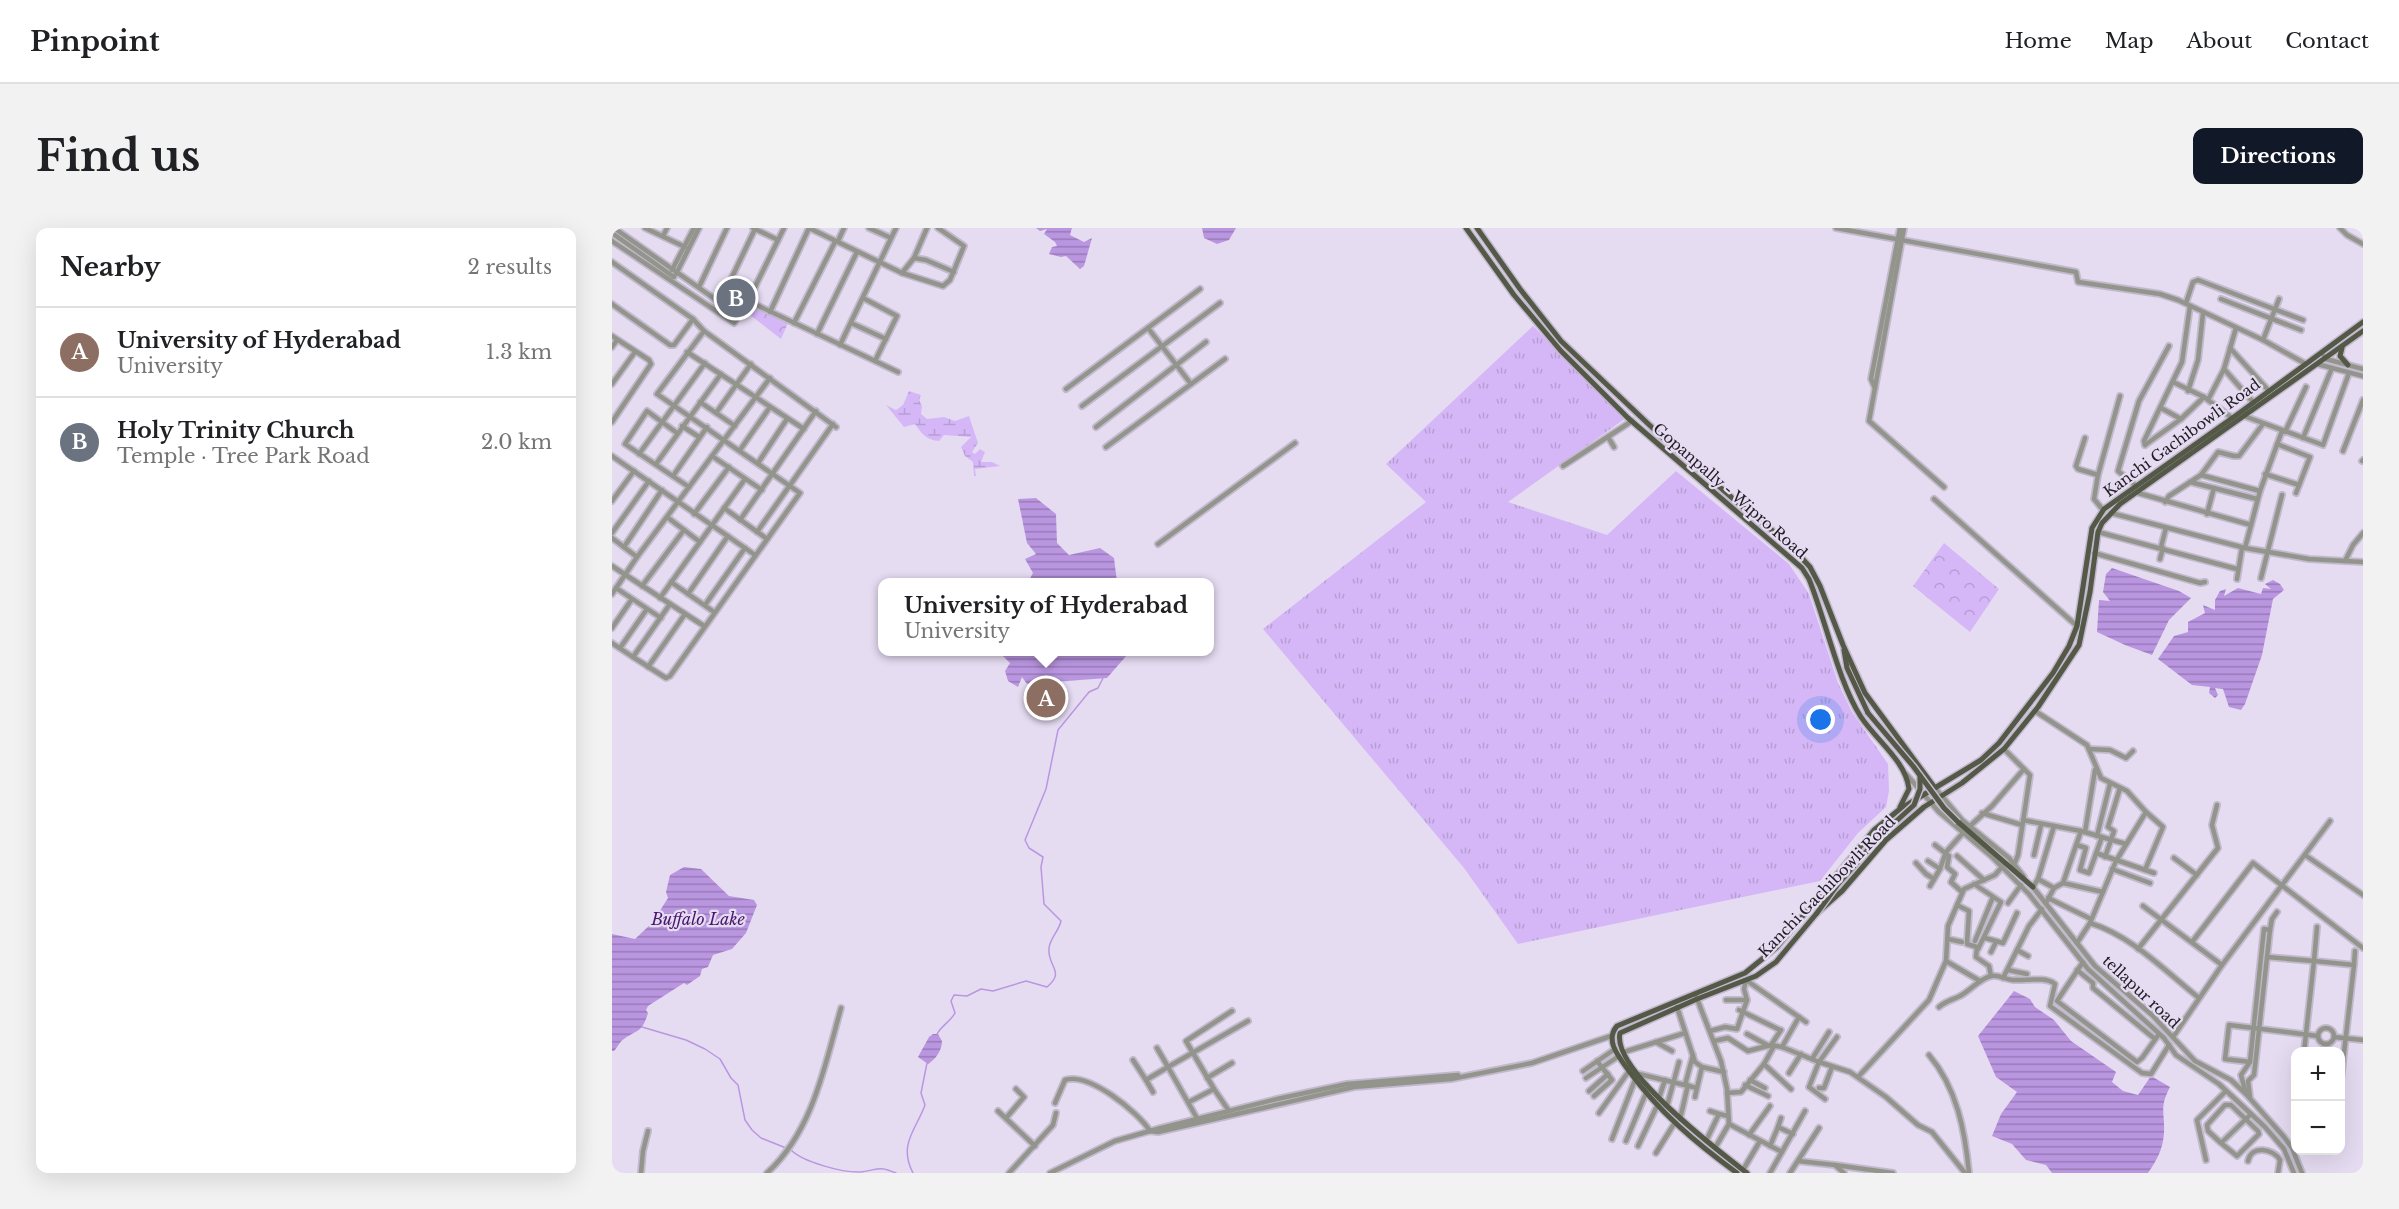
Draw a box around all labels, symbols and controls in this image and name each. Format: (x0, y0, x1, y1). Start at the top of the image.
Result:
text: Pinpoint (30, 24, 160, 59)
text: Home (2005, 28, 2072, 54)
text: Map (2105, 28, 2153, 54)
text: About (2186, 28, 2252, 54)
text: Contact (2285, 28, 2369, 54)
button: Directions (2193, 128, 2363, 184)
text: Find us (36, 130, 200, 182)
text: Nearby (60, 251, 161, 283)
text: 2 results (468, 255, 552, 279)
pin: B (716, 276, 756, 320)
text: University of Hyderabad (117, 327, 401, 354)
text: A (71, 340, 88, 364)
text: 1.3 km (486, 340, 552, 364)
text: University (117, 354, 223, 378)
street label: Kanchi Gachibowli Road (2100, 374, 2264, 501)
text: Holy Trinity Church (117, 417, 355, 444)
street label: Gopanpally - Wipro Road (1649, 419, 1811, 563)
text: B (72, 430, 87, 454)
text: 2.0 km (481, 430, 552, 454)
text: Temple · Tree Park Road (117, 444, 370, 468)
popup (878, 578, 1214, 656)
text: University of Hyderabad (904, 592, 1188, 619)
text: University (904, 619, 1010, 643)
pin: A (1026, 676, 1066, 720)
your location (1806, 705, 1835, 734)
street label: Kanchi Gachibowli Road (1754, 812, 1899, 961)
water label: Buffalo Lake (650, 909, 746, 929)
street label: tellapur road (2099, 951, 2184, 1032)
map controls (2291, 1047, 2345, 1155)
button: + (2291, 1047, 2345, 1101)
button: − (2291, 1101, 2345, 1155)

